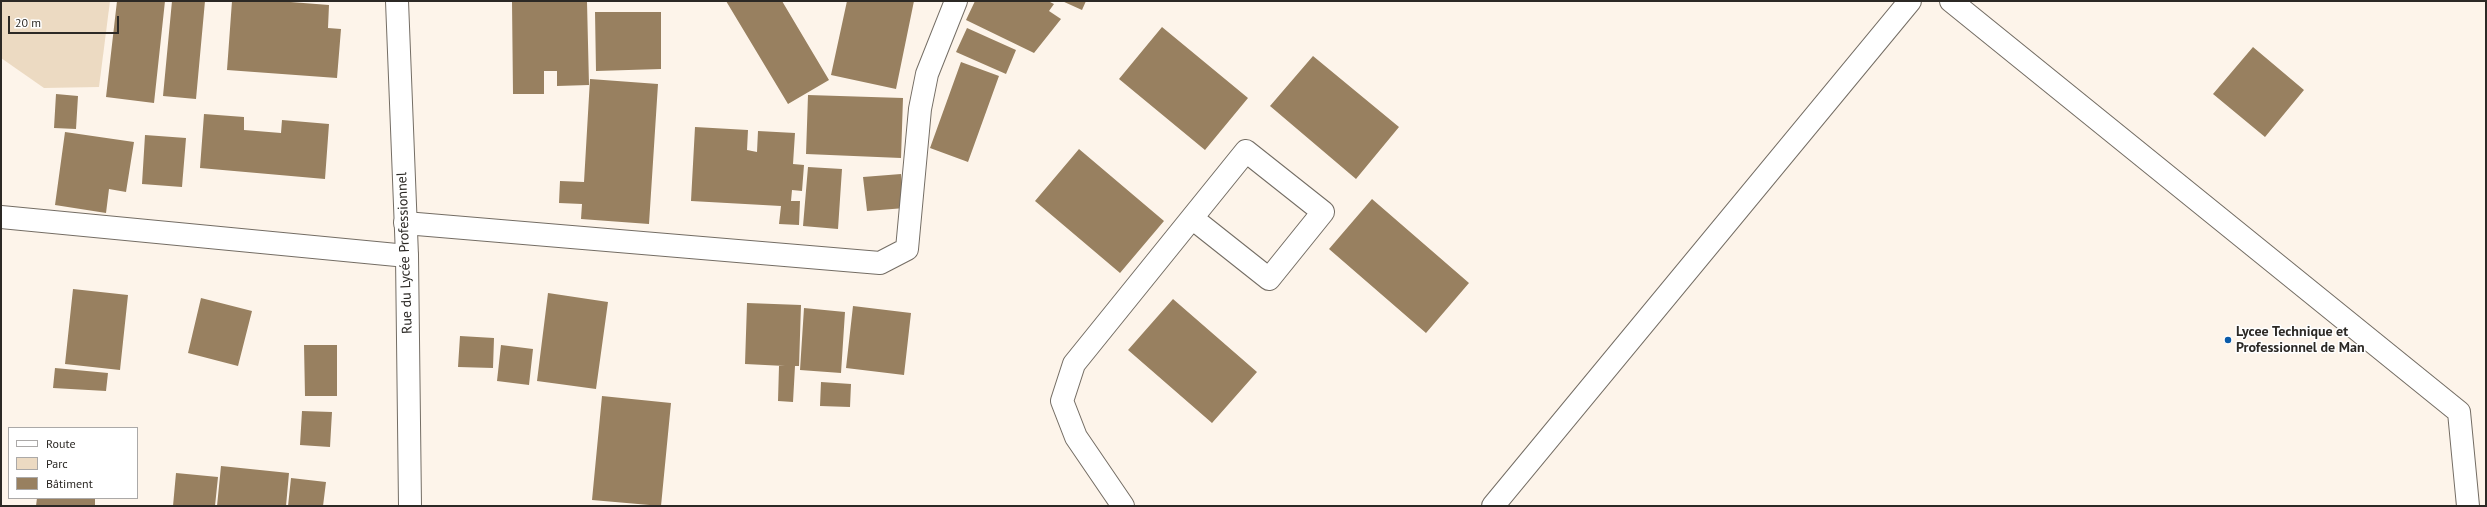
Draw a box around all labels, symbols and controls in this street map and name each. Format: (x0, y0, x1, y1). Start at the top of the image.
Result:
scale bar (10, 8, 121, 34)
text: 20 m (15, 15, 41, 30)
street label: Rue du Lycée Professionnel (394, 172, 416, 334)
place label: Lycee Technique et Professionnel de Man (2236, 324, 2365, 356)
marker: Lycee Technique et Professionnel de Man (2223, 335, 2233, 345)
legend (8, 427, 138, 499)
text: Route (46, 436, 76, 451)
text: Parc (46, 456, 68, 471)
text: Bâtiment (46, 476, 93, 491)

